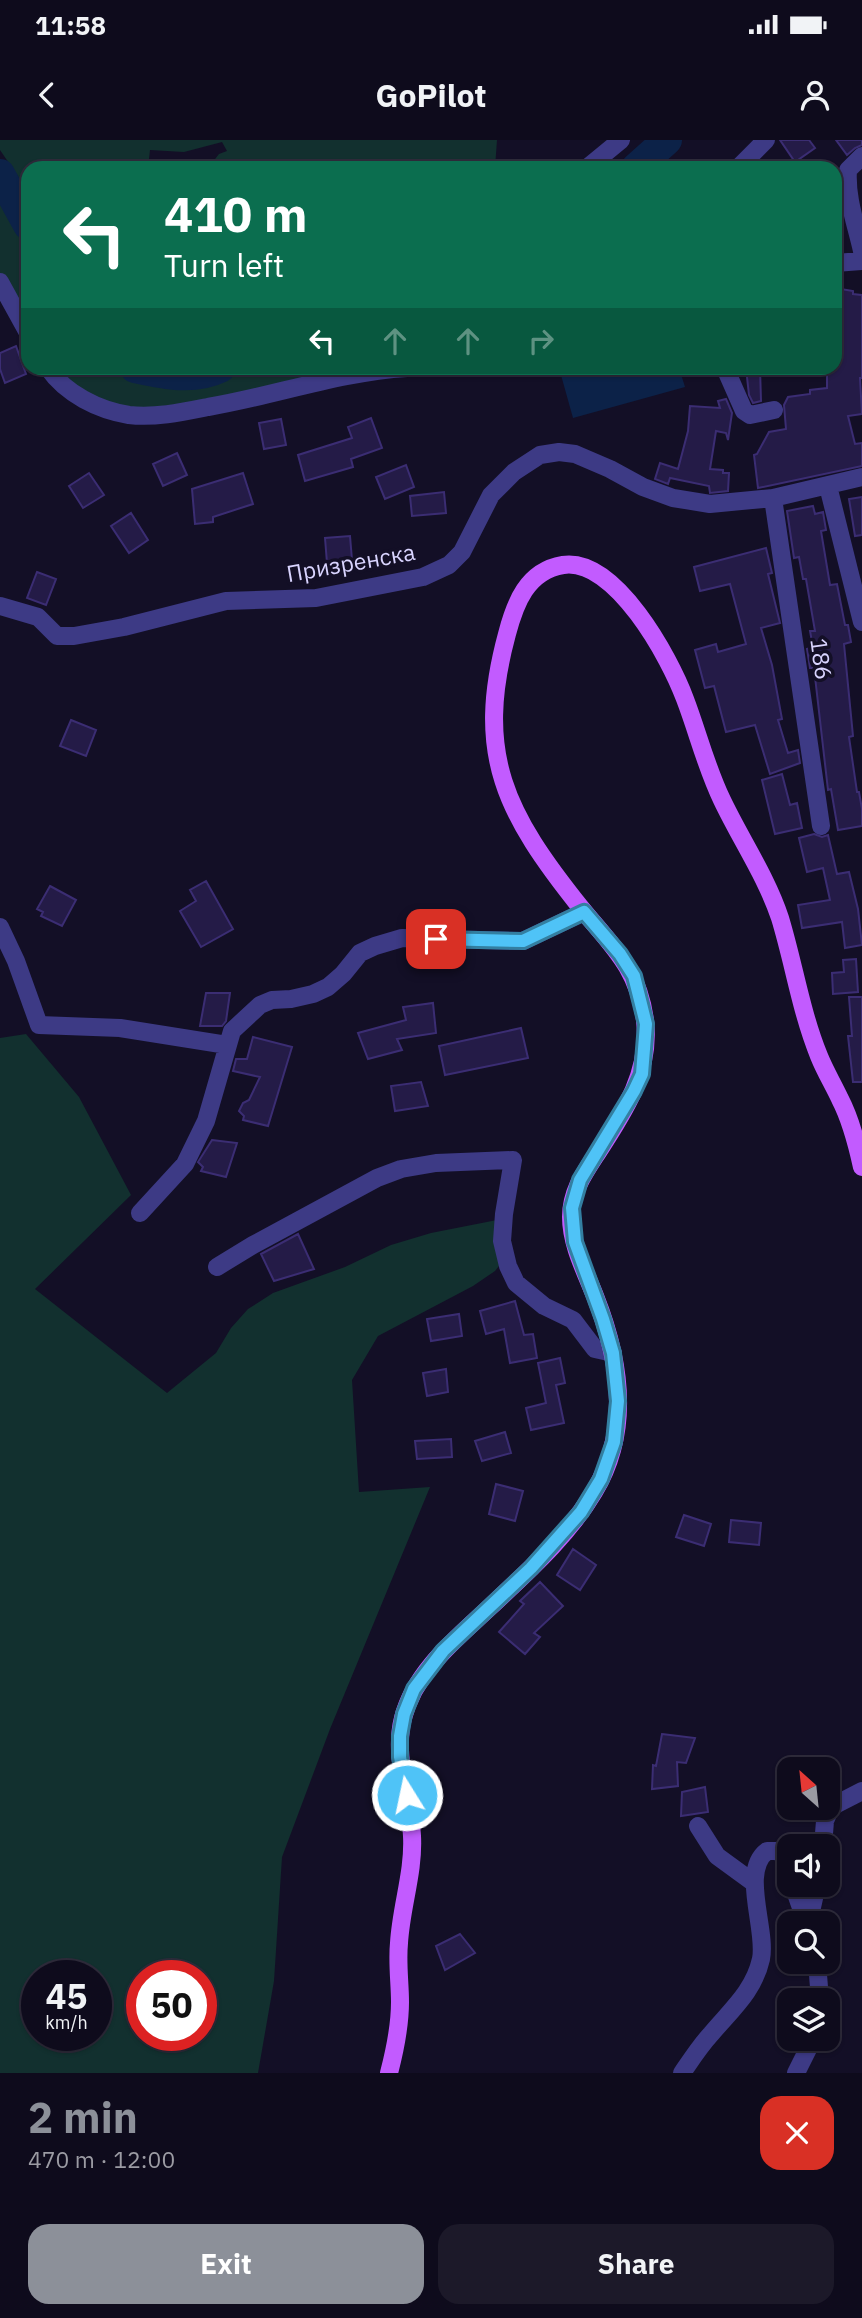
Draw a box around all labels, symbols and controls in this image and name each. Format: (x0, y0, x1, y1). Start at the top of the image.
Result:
text: 11:58 (35, 8, 106, 42)
text: GoPilot (375, 74, 487, 116)
icon: back (28, 76, 66, 114)
icon: person (796, 76, 834, 114)
text: 410 m (164, 182, 308, 245)
icon: left (49, 189, 140, 280)
text: Turn left (164, 244, 284, 286)
icon: left (303, 322, 341, 360)
icon: ahead (376, 322, 414, 360)
icon: ahead (449, 322, 487, 360)
icon: right (522, 322, 560, 360)
street label: Призренска (284, 536, 417, 588)
street label: 186 (804, 636, 840, 681)
pin (406, 909, 466, 969)
icon: arrive (417, 920, 455, 958)
north arrow (777, 1757, 840, 1820)
map controls (777, 1757, 840, 2051)
position arrow (370, 1758, 444, 1832)
button: sound (777, 1834, 840, 1897)
button: search (777, 1911, 840, 1974)
speed limit sign: 50 (126, 1960, 217, 2051)
text: 45 (45, 1973, 88, 2019)
button: layers (777, 1988, 840, 2051)
text: km/h (45, 2011, 88, 2034)
text: 2 min (28, 2090, 138, 2145)
button: close (760, 2096, 834, 2170)
text: 470 m · 12:00 (28, 2144, 175, 2174)
button: Exit (28, 2224, 424, 2304)
button: Share (438, 2224, 834, 2304)

